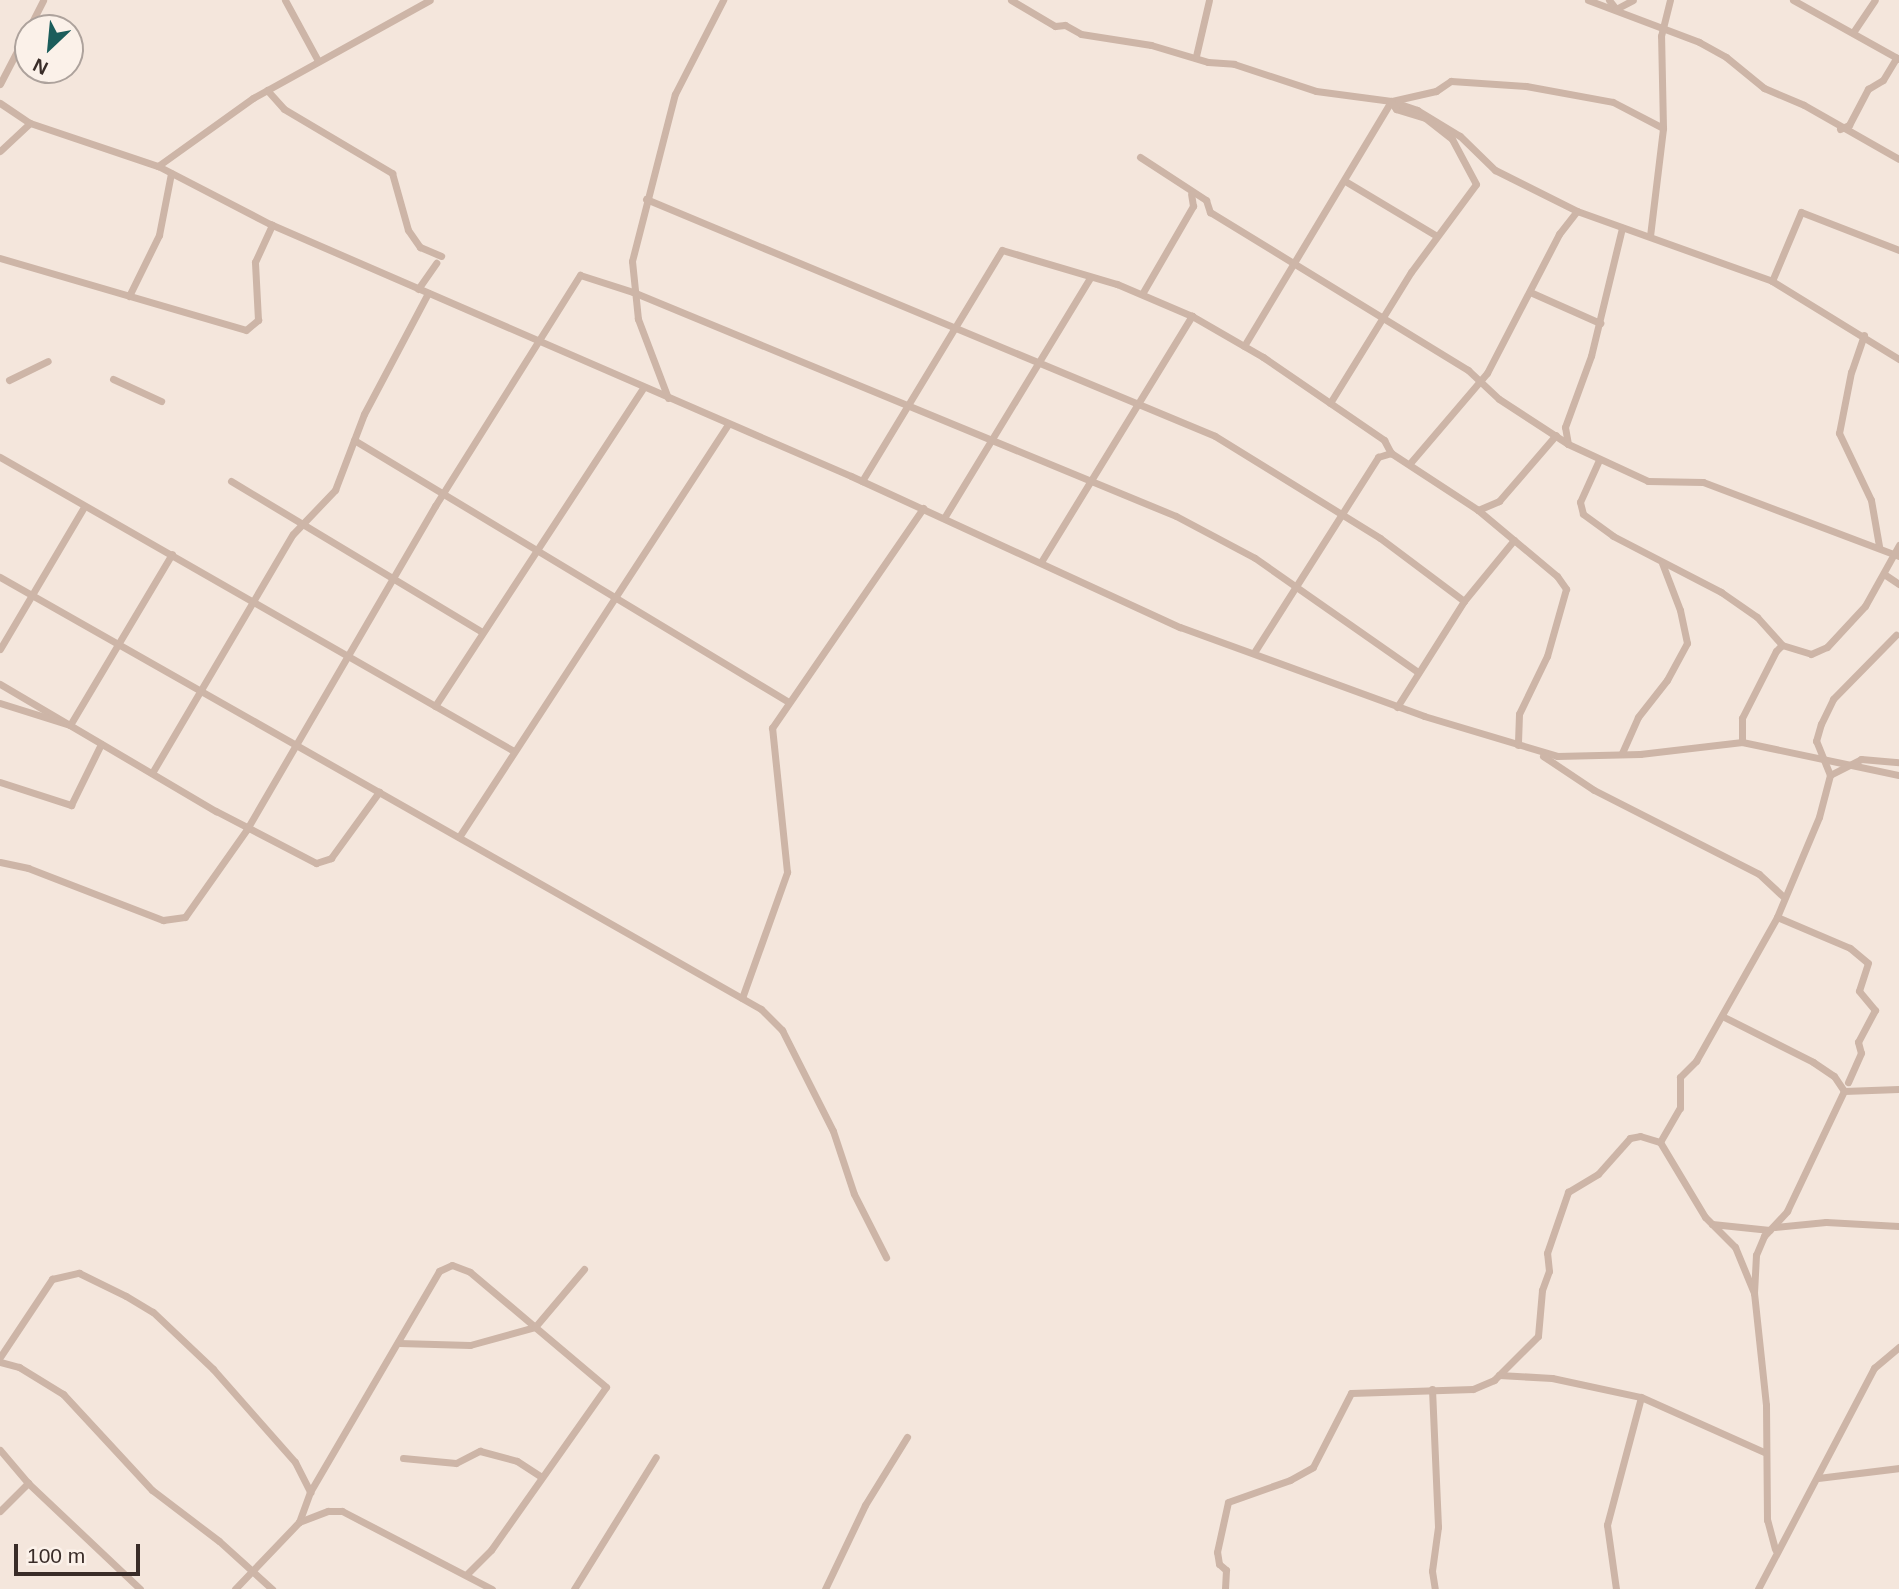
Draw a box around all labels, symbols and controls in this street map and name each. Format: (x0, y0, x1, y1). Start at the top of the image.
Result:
north arrow (14, 14, 84, 84)
text: N (30, 54, 51, 79)
scale bar (18, 1530, 144, 1574)
text: 100 m (27, 1544, 85, 1567)

